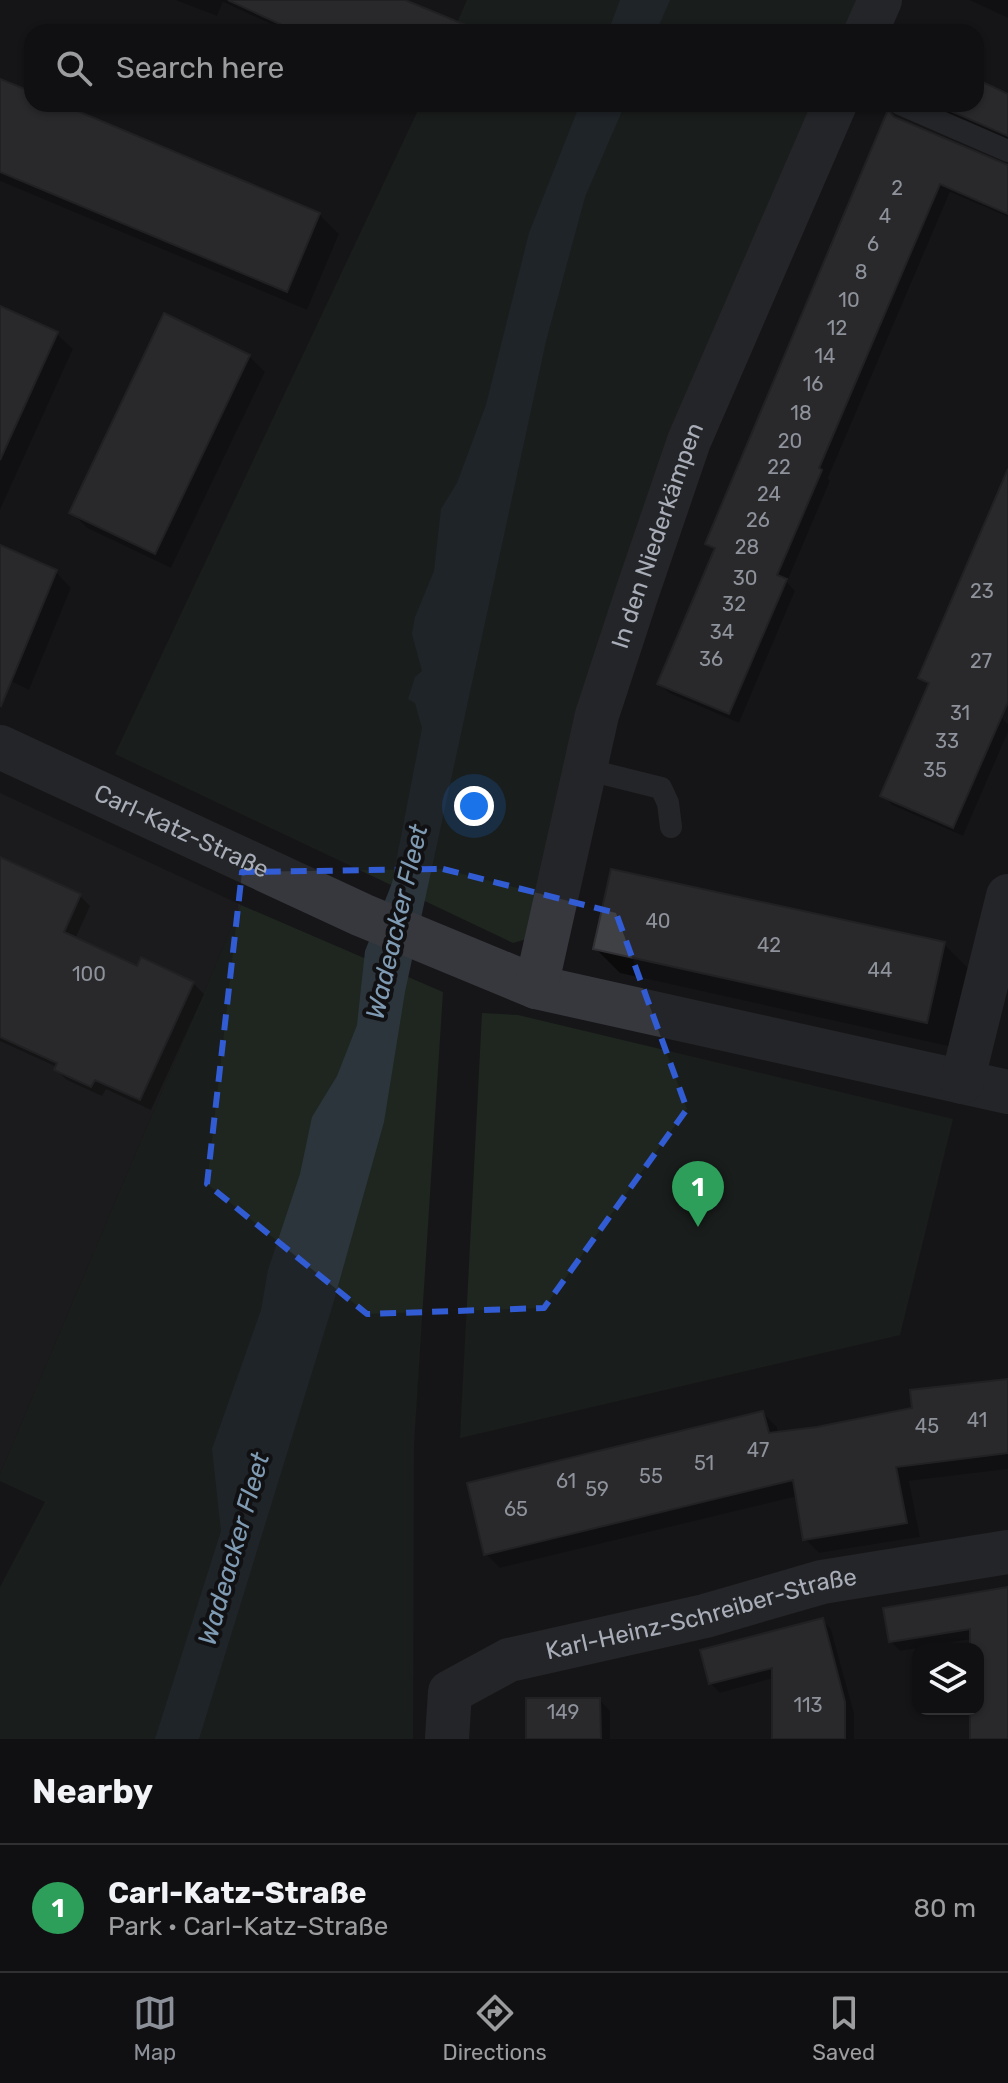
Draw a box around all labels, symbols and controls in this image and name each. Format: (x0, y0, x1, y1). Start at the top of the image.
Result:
search box (24, 24, 984, 112)
icon: search (52, 46, 96, 90)
text: Search here (116, 50, 284, 86)
house number: 2 (891, 176, 903, 200)
house number: 4 (879, 204, 891, 228)
house number: 6 (867, 232, 879, 256)
house number: 8 (855, 260, 867, 284)
house number: 10 (838, 288, 860, 312)
house number: 12 (827, 316, 847, 340)
house number: 14 (815, 344, 835, 368)
house number: 16 (803, 372, 823, 396)
house number: 18 (790, 401, 812, 425)
street label: In den Niederkämpen (606, 418, 709, 652)
house number: 20 (778, 429, 802, 453)
house number: 22 (767, 455, 791, 479)
house number: 24 (757, 482, 781, 506)
house number: 26 (746, 508, 770, 532)
house number: 28 (735, 535, 759, 559)
house number: 30 (733, 566, 757, 590)
house number: 23 (970, 579, 994, 603)
house number: 32 (722, 592, 746, 616)
house number: 34 (710, 620, 734, 644)
house number: 36 (699, 647, 723, 671)
house number: 27 (970, 649, 992, 673)
house number: 31 (950, 701, 970, 725)
house number: 33 (935, 729, 959, 753)
house number: 35 (923, 758, 947, 782)
street label: Carl-Katz-Straße (90, 779, 273, 884)
your location (454, 786, 494, 826)
water label: Wadeacker Fleet (360, 821, 435, 1022)
house number: 40 (645, 909, 671, 933)
house number: 42 (757, 933, 781, 957)
house number: 44 (868, 958, 892, 982)
house number: 100 (72, 962, 106, 986)
pin: 1 (672, 1161, 724, 1227)
house number: 41 (967, 1408, 987, 1432)
house number: 45 (915, 1414, 939, 1438)
house number: 47 (747, 1438, 769, 1462)
water label: Wadeacker Fleet (192, 1448, 277, 1649)
house number: 51 (694, 1451, 714, 1475)
house number: 55 (639, 1464, 663, 1488)
house number: 61 (556, 1469, 576, 1493)
house number: 59 (585, 1477, 609, 1501)
house number: 65 (504, 1497, 528, 1521)
street label: Karl-Heinz-Schreiber-Straße (543, 1563, 859, 1665)
map controls (912, 1643, 984, 1715)
button: layers (912, 1643, 984, 1715)
house number: 113 (793, 1693, 823, 1717)
house number: 149 (547, 1700, 579, 1724)
text: Nearby (32, 1771, 153, 1812)
text: Carl-Katz-Straße (108, 1875, 367, 1911)
text: 1 (52, 1893, 64, 1924)
text: 80 m (913, 1893, 976, 1924)
text: Park · Carl-Katz-Straße (108, 1911, 388, 1942)
tab: Map (133, 1991, 177, 2066)
tab: Directions (442, 1991, 547, 2066)
tab: Saved (812, 1991, 875, 2066)

